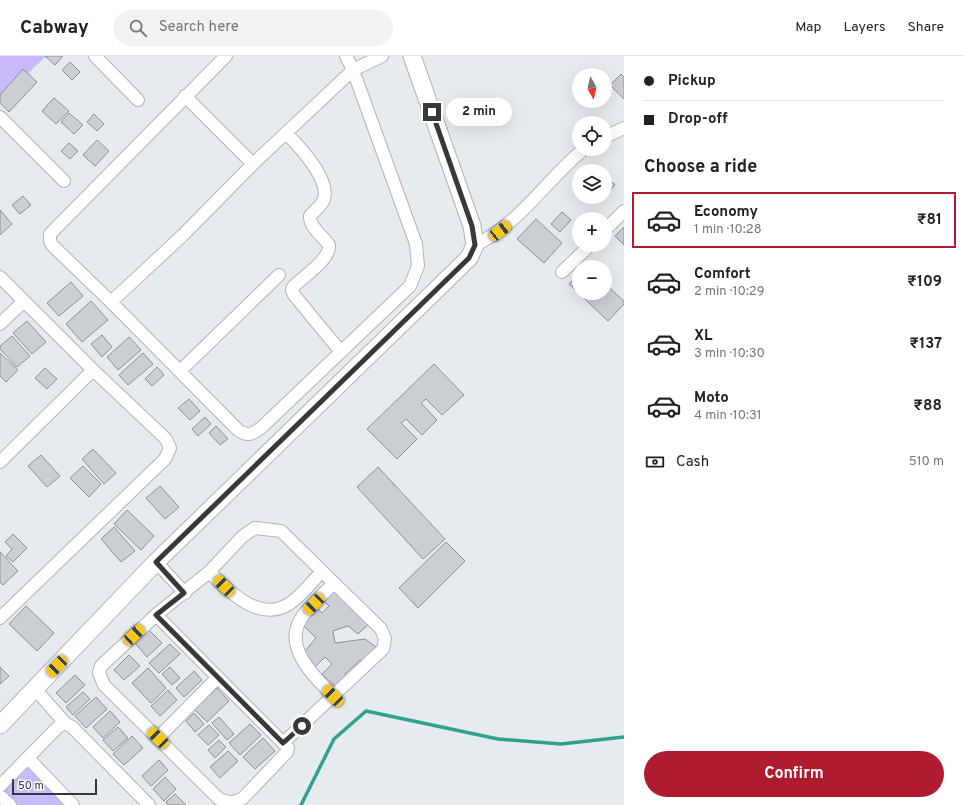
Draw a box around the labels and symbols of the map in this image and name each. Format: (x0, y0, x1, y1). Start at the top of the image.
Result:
north arrow (572, 68, 612, 108)
callout: 2 min (446, 98, 512, 126)
route end (423, 103, 441, 121)
car (487, 219, 513, 243)
car (211, 573, 237, 599)
car (301, 591, 327, 617)
car (121, 622, 147, 648)
car (44, 653, 70, 679)
car (320, 683, 346, 709)
route start (293, 717, 311, 735)
car (145, 725, 171, 751)
scale bar (12, 777, 97, 796)

